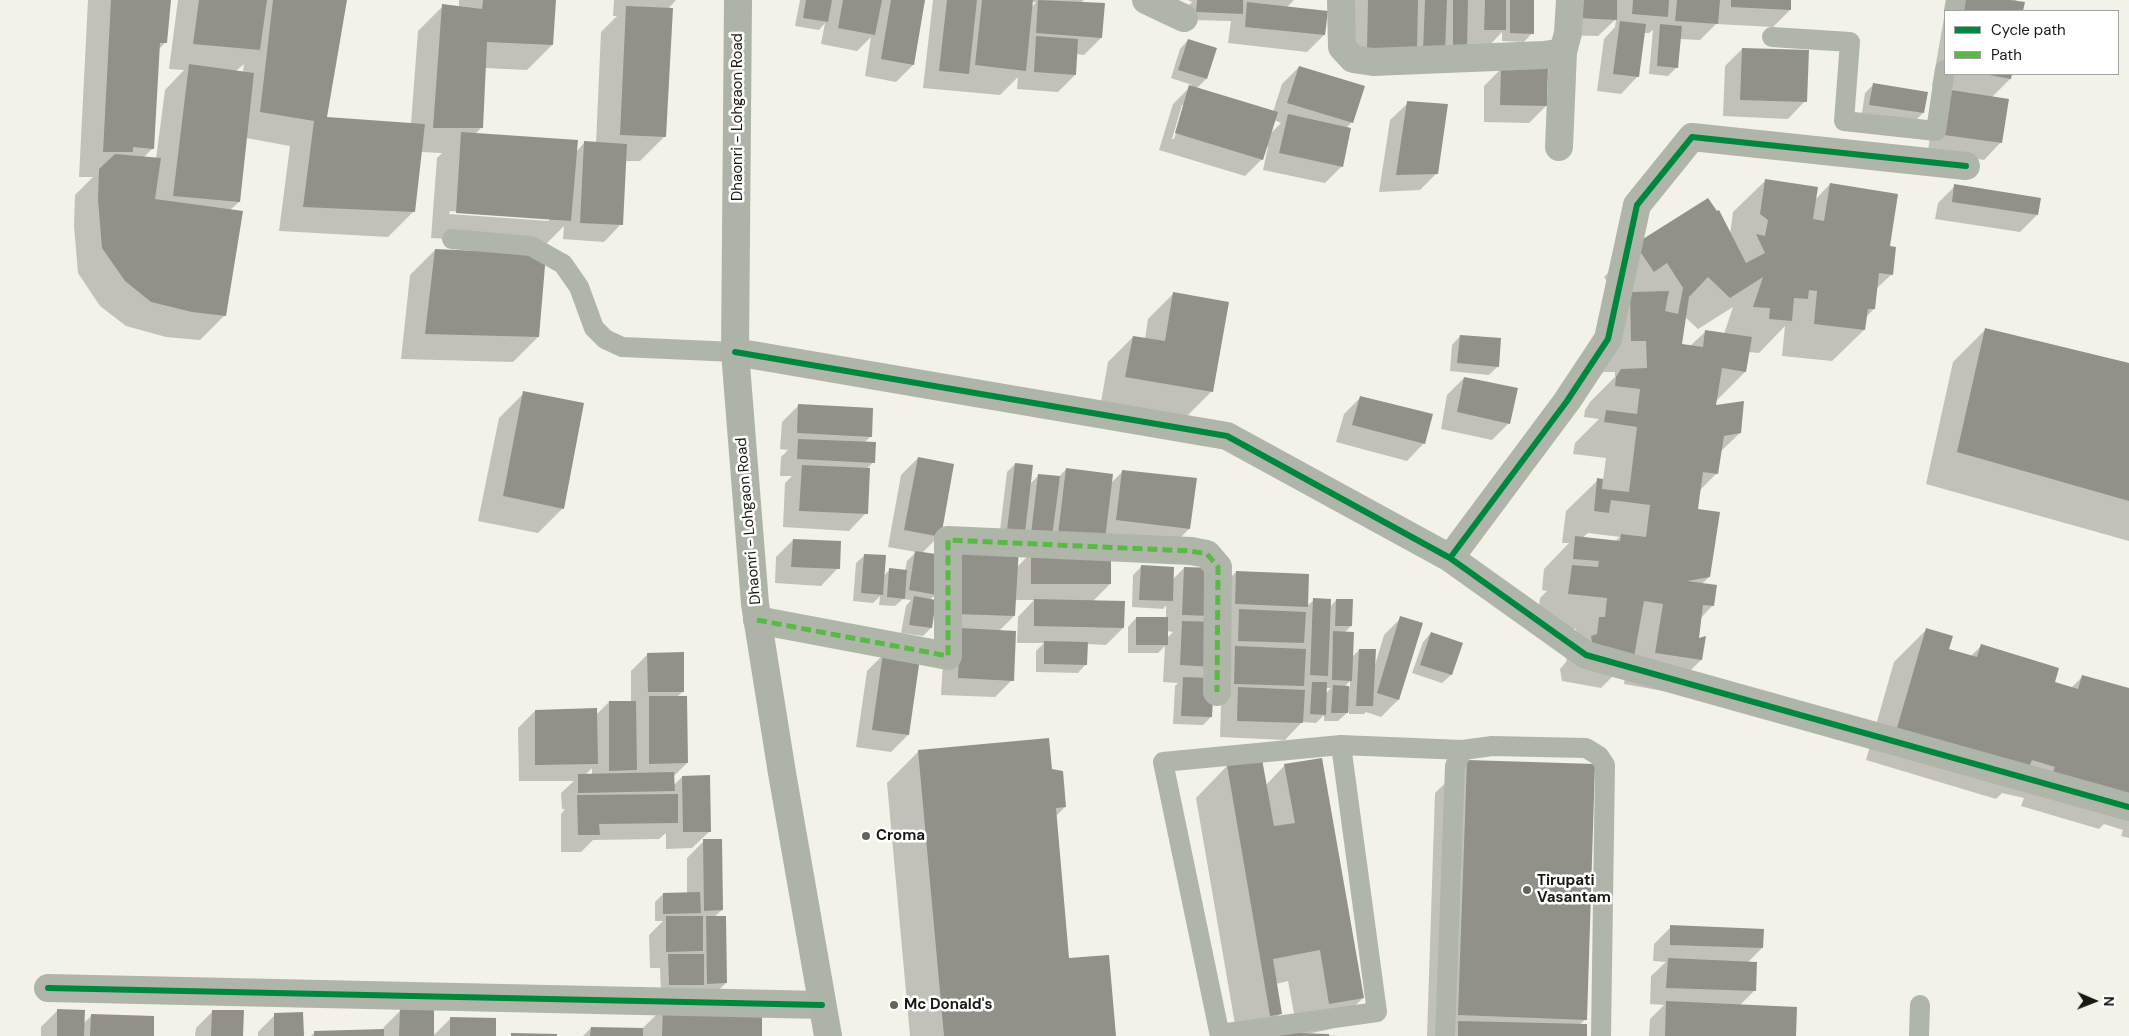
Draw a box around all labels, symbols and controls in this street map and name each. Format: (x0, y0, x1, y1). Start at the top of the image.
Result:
legend (1944, 10, 2119, 75)
text: Cycle path (1991, 20, 2066, 40)
street label: Dhaonri - Lohgaon Road (729, 33, 747, 201)
text: Path (1991, 45, 2022, 65)
street label: Dhaonri - Lohgaon Road (733, 437, 765, 605)
place label: Croma (876, 827, 925, 845)
marker: Croma (860, 830, 872, 842)
place label: Tirupati Vasantam (1537, 872, 1611, 907)
marker: Tirupati Vasantam (1521, 884, 1533, 896)
north arrow (2069, 976, 2119, 1026)
place label: Mc Donald's (904, 996, 992, 1014)
text: N (2100, 996, 2118, 1007)
marker: Mc Donald's (888, 999, 900, 1011)

